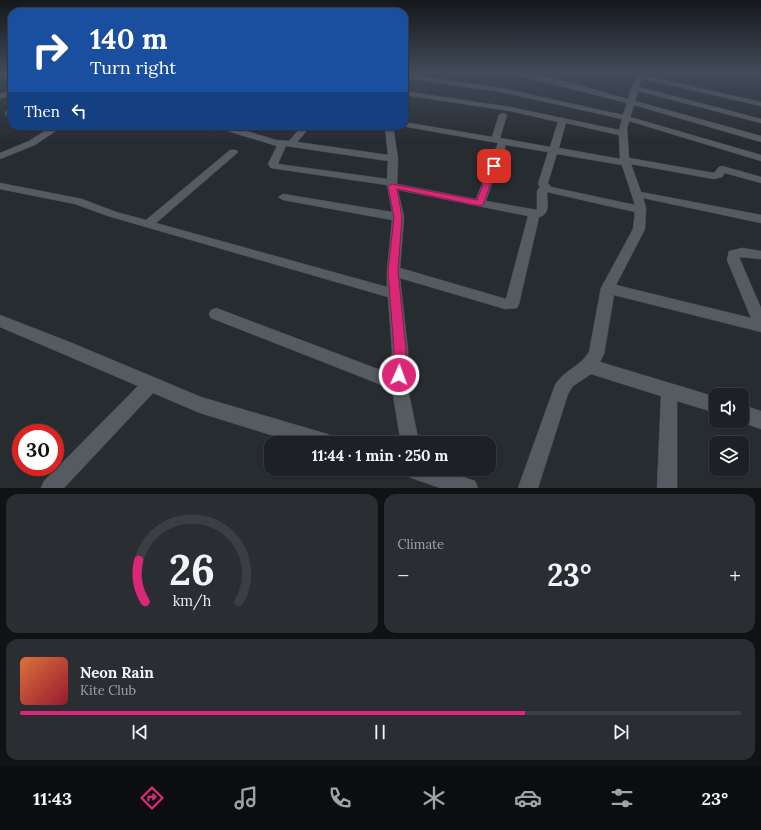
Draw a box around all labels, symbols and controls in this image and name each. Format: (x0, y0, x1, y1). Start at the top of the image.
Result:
text: 140 m (90, 21, 168, 57)
icon: right (24, 24, 76, 76)
text: Turn right (90, 56, 176, 79)
icon: left (68, 100, 90, 122)
text: Then (24, 102, 60, 121)
pin (477, 149, 511, 183)
icon: arrive (483, 155, 505, 177)
position arrow (378, 354, 420, 396)
map controls (709, 388, 749, 476)
button: sound (709, 388, 749, 428)
speed limit sign: 30 (12, 424, 64, 476)
button: layers (709, 436, 749, 476)
text: 11:44 · 1 min · 250 m (312, 446, 448, 465)
text: Climate (398, 536, 444, 553)
text: 26 (169, 542, 215, 595)
text: 23° (547, 556, 591, 594)
text: − (398, 561, 409, 589)
text: + (729, 561, 741, 589)
text: km/h (172, 591, 211, 610)
text: Neon Rain (80, 663, 154, 682)
text: Kite Club (80, 682, 136, 699)
icon: previous (129, 721, 151, 743)
icon: pause (369, 721, 391, 743)
icon: next (610, 721, 632, 743)
icon: directions (138, 784, 166, 812)
icon: music (232, 784, 260, 812)
icon: phone (326, 784, 354, 812)
icon: climate (420, 784, 448, 812)
icon: car (514, 784, 542, 812)
icon: filters (608, 784, 636, 812)
text: 11:43 (33, 787, 72, 810)
text: 23° (701, 787, 728, 810)

